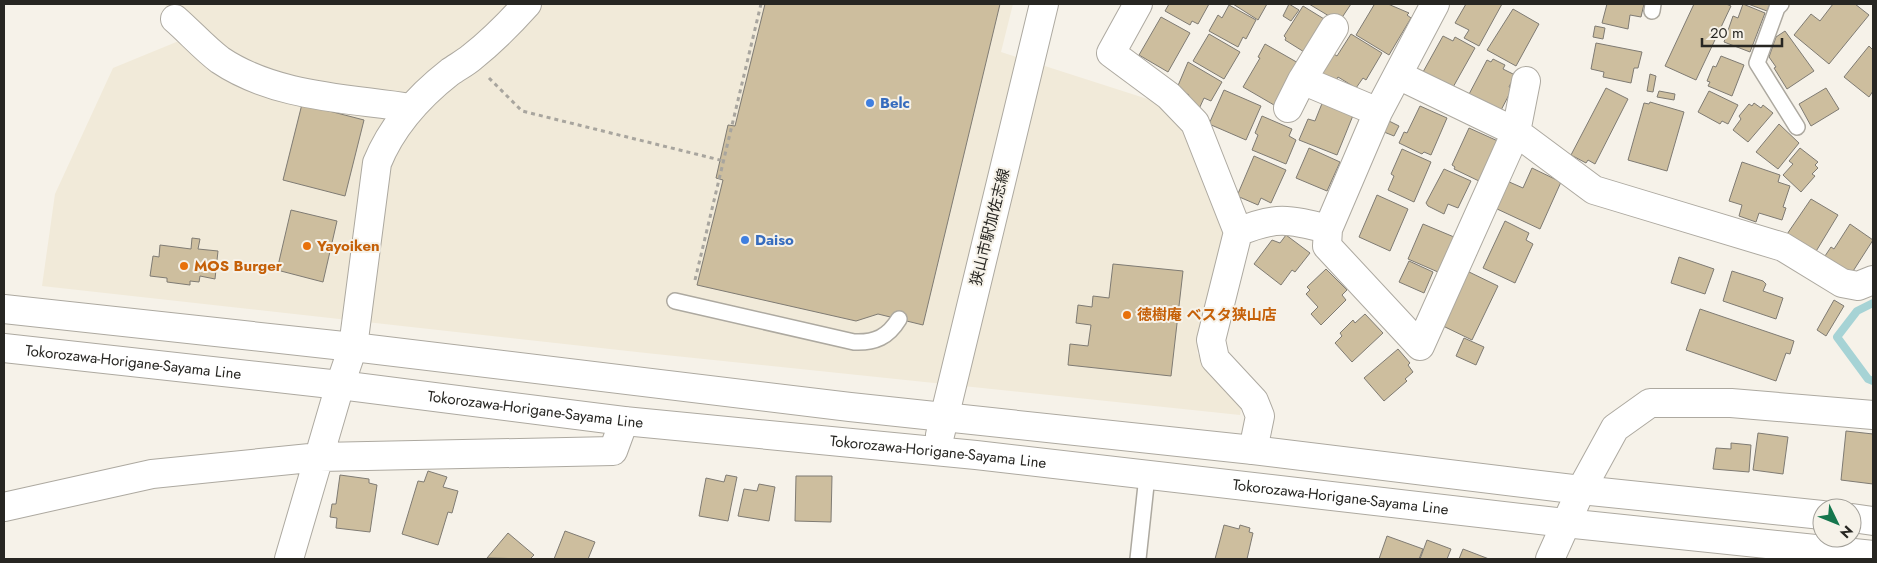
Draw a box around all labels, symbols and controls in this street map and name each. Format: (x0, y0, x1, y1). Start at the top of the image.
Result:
scale bar (1702, 15, 1782, 47)
text: 20 m (1710, 22, 1744, 44)
place label: Belc (880, 92, 910, 114)
marker: Belc (864, 97, 876, 109)
street label: 狭山市駅加佐志線 (965, 166, 1015, 288)
place label: Daiso (755, 229, 794, 251)
marker: Daiso (739, 234, 751, 246)
place label: Yayoiken (316, 235, 380, 257)
marker: Yayoiken (301, 240, 313, 252)
place label: MOS Burger (194, 255, 283, 277)
marker: MOS Burger (178, 260, 190, 272)
place label: 徳樹庵 ベスタ狭山店 (1137, 304, 1277, 326)
marker: 徳樹庵 ベスタ狭山店 (1121, 309, 1133, 321)
street label: Tokorozawa-Horigane-Sayama Line (24, 339, 243, 385)
street label: Tokorozawa-Horigane-Sayama Line (426, 385, 645, 434)
street label: Tokorozawa-Horigane-Sayama Line (829, 430, 1048, 474)
street label: Tokorozawa-Horigane-Sayama Line (1231, 474, 1450, 521)
north arrow (1812, 498, 1862, 548)
text: N (1835, 521, 1858, 543)

